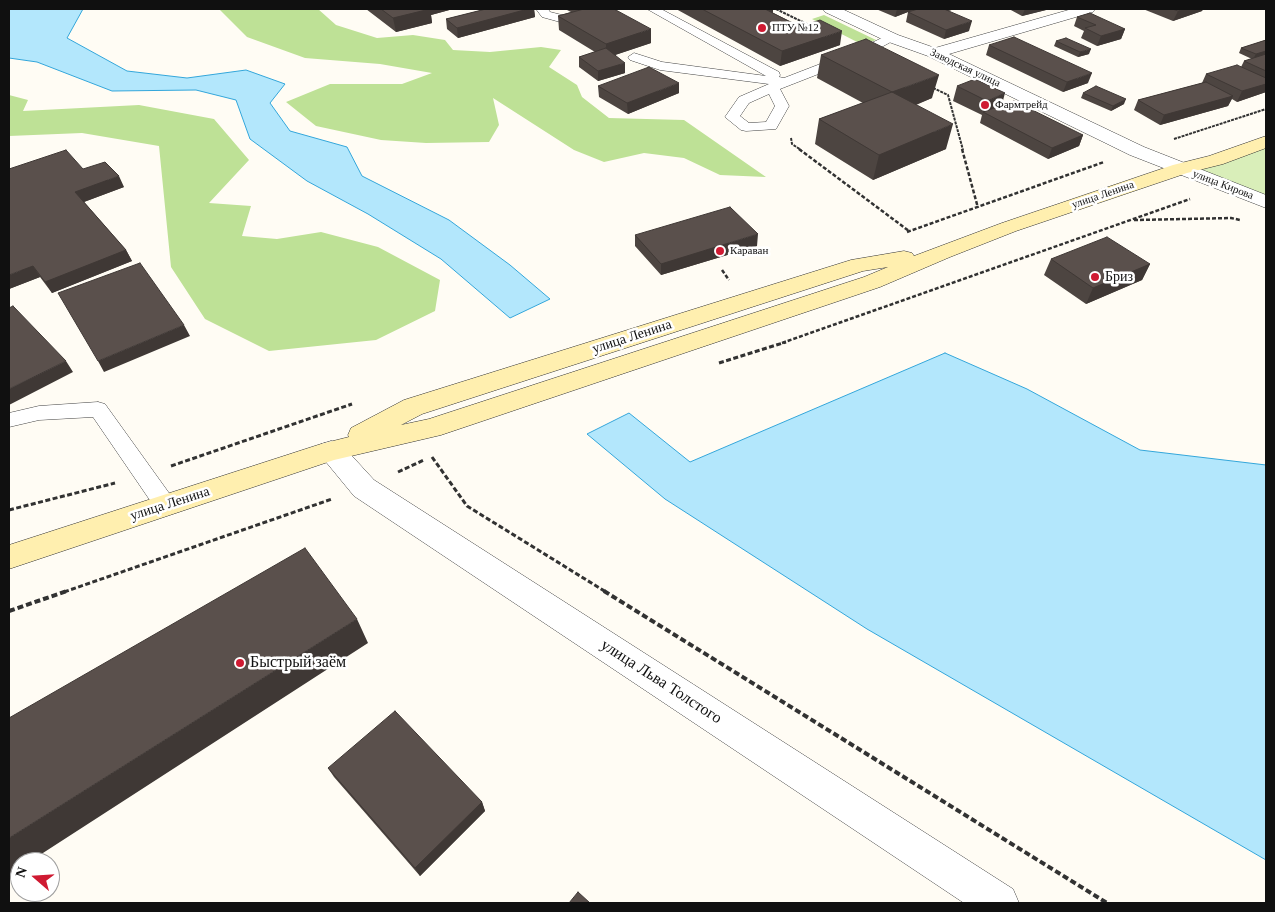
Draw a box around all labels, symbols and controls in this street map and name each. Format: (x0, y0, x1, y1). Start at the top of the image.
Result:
place label: ПТУ №12 (772, 21, 819, 35)
marker: ПТУ №12 (756, 22, 768, 34)
street label: Заводская улица (928, 46, 1002, 90)
place label: Фармтрейд (995, 98, 1048, 112)
marker: Фармтрейд (979, 99, 991, 111)
street label: улица Кирова (1191, 167, 1255, 203)
street label: улица Ленина (1070, 178, 1136, 212)
place label: Караван (730, 244, 768, 258)
marker: Караван (714, 245, 726, 257)
place label: Бриз (1105, 269, 1133, 285)
marker: Бриз (1089, 271, 1101, 283)
street label: улица Ленина (590, 316, 674, 358)
street label: улица Ленина (128, 483, 212, 525)
street label: улица Льва Толстого (597, 636, 725, 728)
place label: Быстрый заём (250, 653, 346, 673)
marker: Быстрый заём (234, 657, 246, 669)
north arrow (10, 852, 60, 902)
text: N (13, 865, 30, 880)

